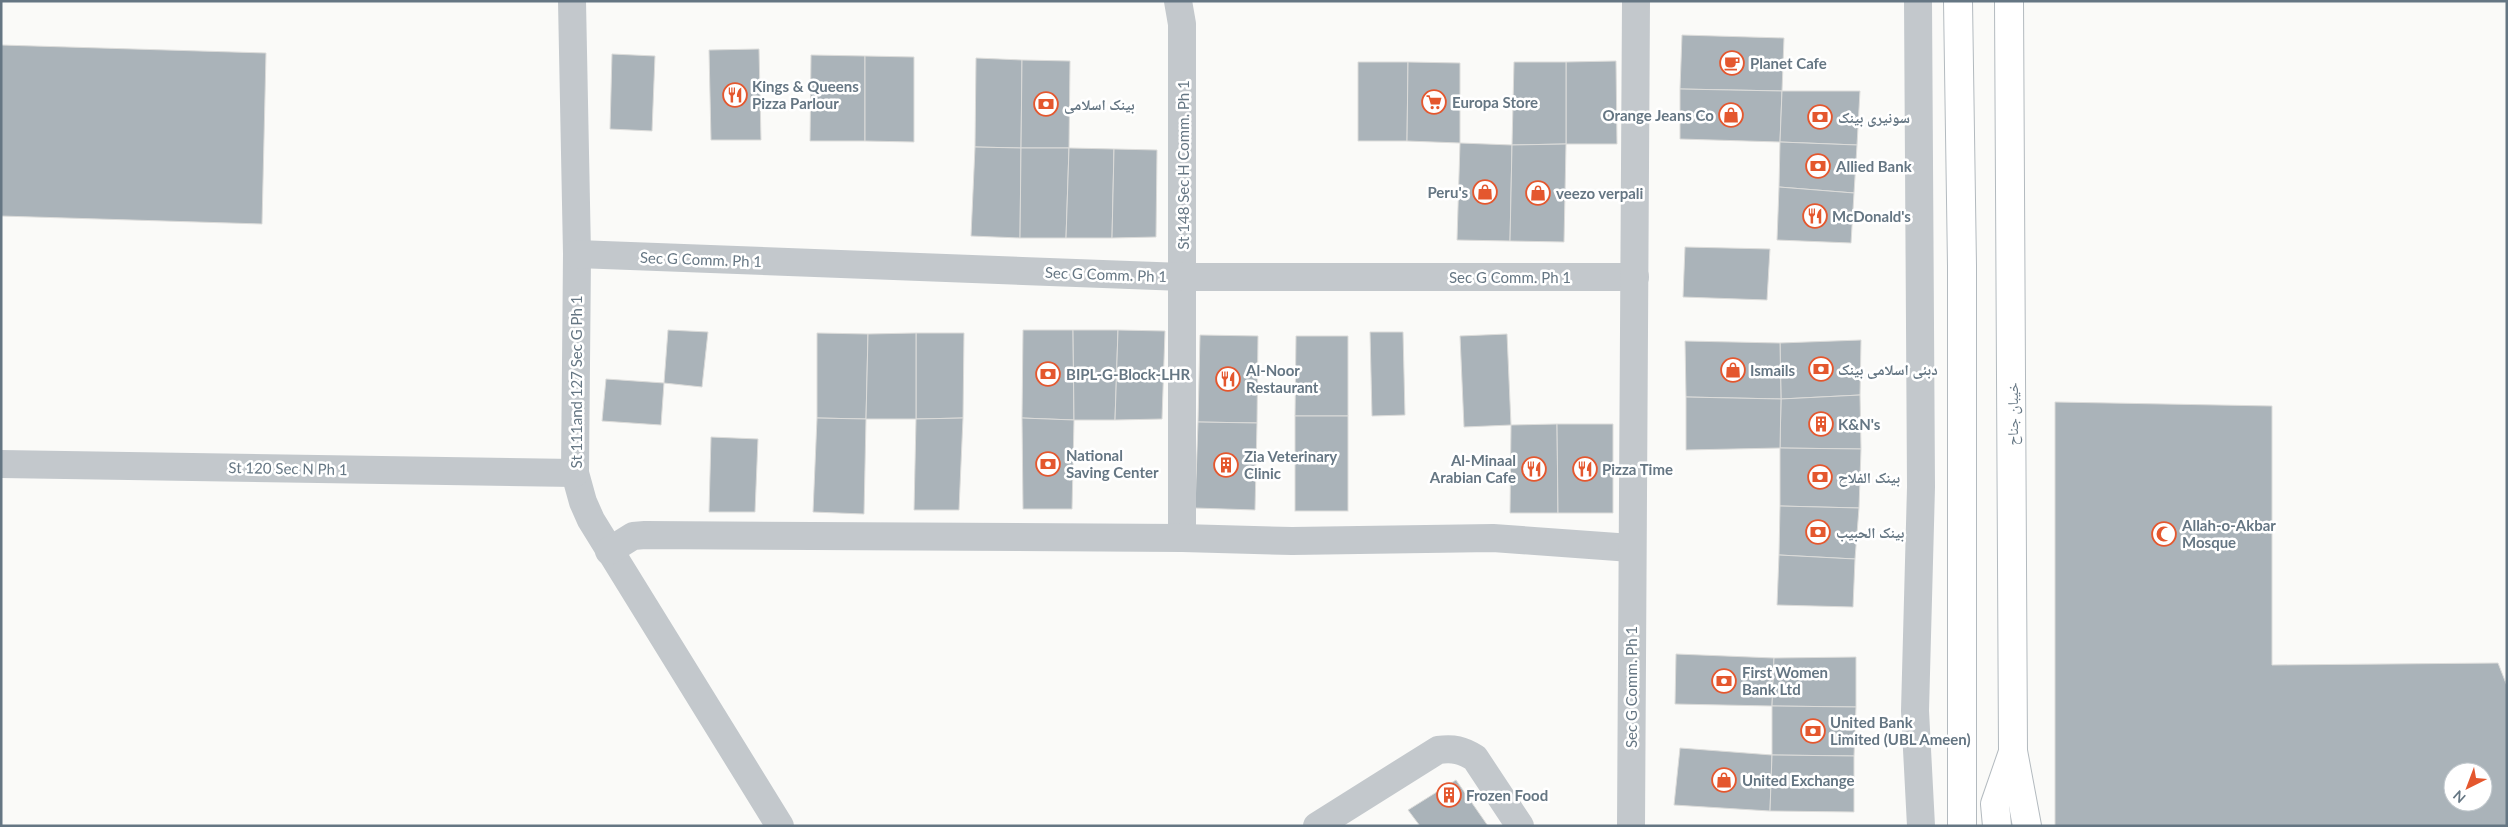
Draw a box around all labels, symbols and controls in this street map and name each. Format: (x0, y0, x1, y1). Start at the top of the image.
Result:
cafe icon: Planet Cafe (1719, 50, 1745, 76)
place label: Planet Cafe (1750, 54, 1827, 72)
place label: Kings & Queens Pizza Parlour (752, 77, 859, 112)
street label: St 148 Sec H Comm. Ph 1 (1174, 80, 1192, 250)
restaurant icon: Kings & Queens Pizza Parlour (722, 82, 748, 108)
supermarket icon: Europa Store (1421, 89, 1447, 115)
bank icon: بینک اسلامی (1033, 91, 1059, 117)
place label: Europa Store (1452, 93, 1538, 111)
place label: بینک اسلامی (1064, 95, 1135, 114)
shop icon: Orange Jeans Co (1718, 102, 1744, 128)
bank icon: سونیری بینک (1807, 104, 1833, 130)
place label: Orange Jeans Co (1603, 106, 1714, 124)
place label: سونیری بینک (1838, 108, 1910, 127)
bank icon: Allied Bank (1805, 153, 1831, 179)
place label: Allied Bank (1835, 157, 1913, 175)
shop icon: Peru's (1472, 179, 1498, 205)
shop icon: veezo verpali (1525, 180, 1551, 206)
place label: Peru's (1427, 183, 1468, 201)
place label: veezo verpali (1556, 184, 1644, 202)
restaurant icon: McDonald's (1802, 203, 1828, 229)
place label: McDonald's (1832, 207, 1911, 225)
street label: Sec G Comm. Ph 1 (640, 248, 762, 270)
street label: Sec G Comm. Ph 1 (1045, 263, 1167, 285)
street label: Sec G Comm. Ph 1 (1449, 268, 1571, 286)
street label: St 111and 127 Sec G Ph 1 (567, 296, 585, 468)
bank icon: دبئی اسلامی بینک (1808, 356, 1834, 382)
shop icon: Ismails (1720, 357, 1746, 383)
place label: دبئی اسلامی بینک (1838, 360, 1938, 379)
bank icon: BIPL-G-Block-LHR (1035, 361, 1061, 387)
place label: Al-Noor Restaurant (1245, 361, 1319, 396)
place label: Ismails (1750, 361, 1796, 379)
place label: BIPL-G-Block-LHR (1066, 365, 1190, 383)
restaurant icon: Al-Noor Restaurant (1215, 366, 1241, 392)
street label: خیبان جناح (2003, 382, 2023, 446)
building icon: K&N's (1808, 411, 1834, 437)
place label: K&N's (1838, 415, 1881, 433)
place label: National Saving Center (1066, 446, 1159, 481)
place label: Zia Veterinary Clinic (1244, 447, 1337, 482)
bank icon: National Saving Center (1035, 451, 1061, 477)
place label: Al-Minaal Arabian Cafe (1429, 451, 1516, 486)
building icon: Zia Veterinary Clinic (1213, 452, 1239, 478)
restaurant icon: Al-Minaal Arabian Cafe (1521, 456, 1547, 482)
restaurant icon: Pizza Time (1572, 456, 1598, 482)
street label: St 120 Sec N Ph 1 (228, 458, 348, 478)
place label: Pizza Time (1602, 460, 1673, 478)
bank icon: بینک الفلاح (1807, 464, 1833, 490)
place label: بینک الفلاح (1838, 468, 1900, 487)
place label: Allah-o-Akbar Mosque (2181, 516, 2276, 551)
bank icon: بينک الحبيب (1805, 519, 1831, 545)
mosque icon: Allah-o-Akbar Mosque (2151, 521, 2177, 547)
place label: بينک الحبيب (1836, 523, 1904, 542)
street label: Sec G Comm. Ph 1 (1622, 626, 1640, 748)
place label: First Women Bank Ltd (1742, 663, 1828, 698)
bank icon: First Women Bank Ltd (1711, 668, 1737, 694)
place label: United Bank Limited (UBL Ameen) (1830, 713, 1971, 748)
bank icon: United Bank Limited (UBL Ameen) (1800, 718, 1826, 744)
north arrow (2443, 762, 2493, 812)
shop icon: United Exchange (1711, 767, 1737, 793)
place label: United Exchange (1742, 771, 1855, 789)
building icon: Frozen Food (1436, 782, 1462, 808)
place label: Frozen Food (1466, 786, 1548, 804)
text: N (2449, 787, 2469, 807)

